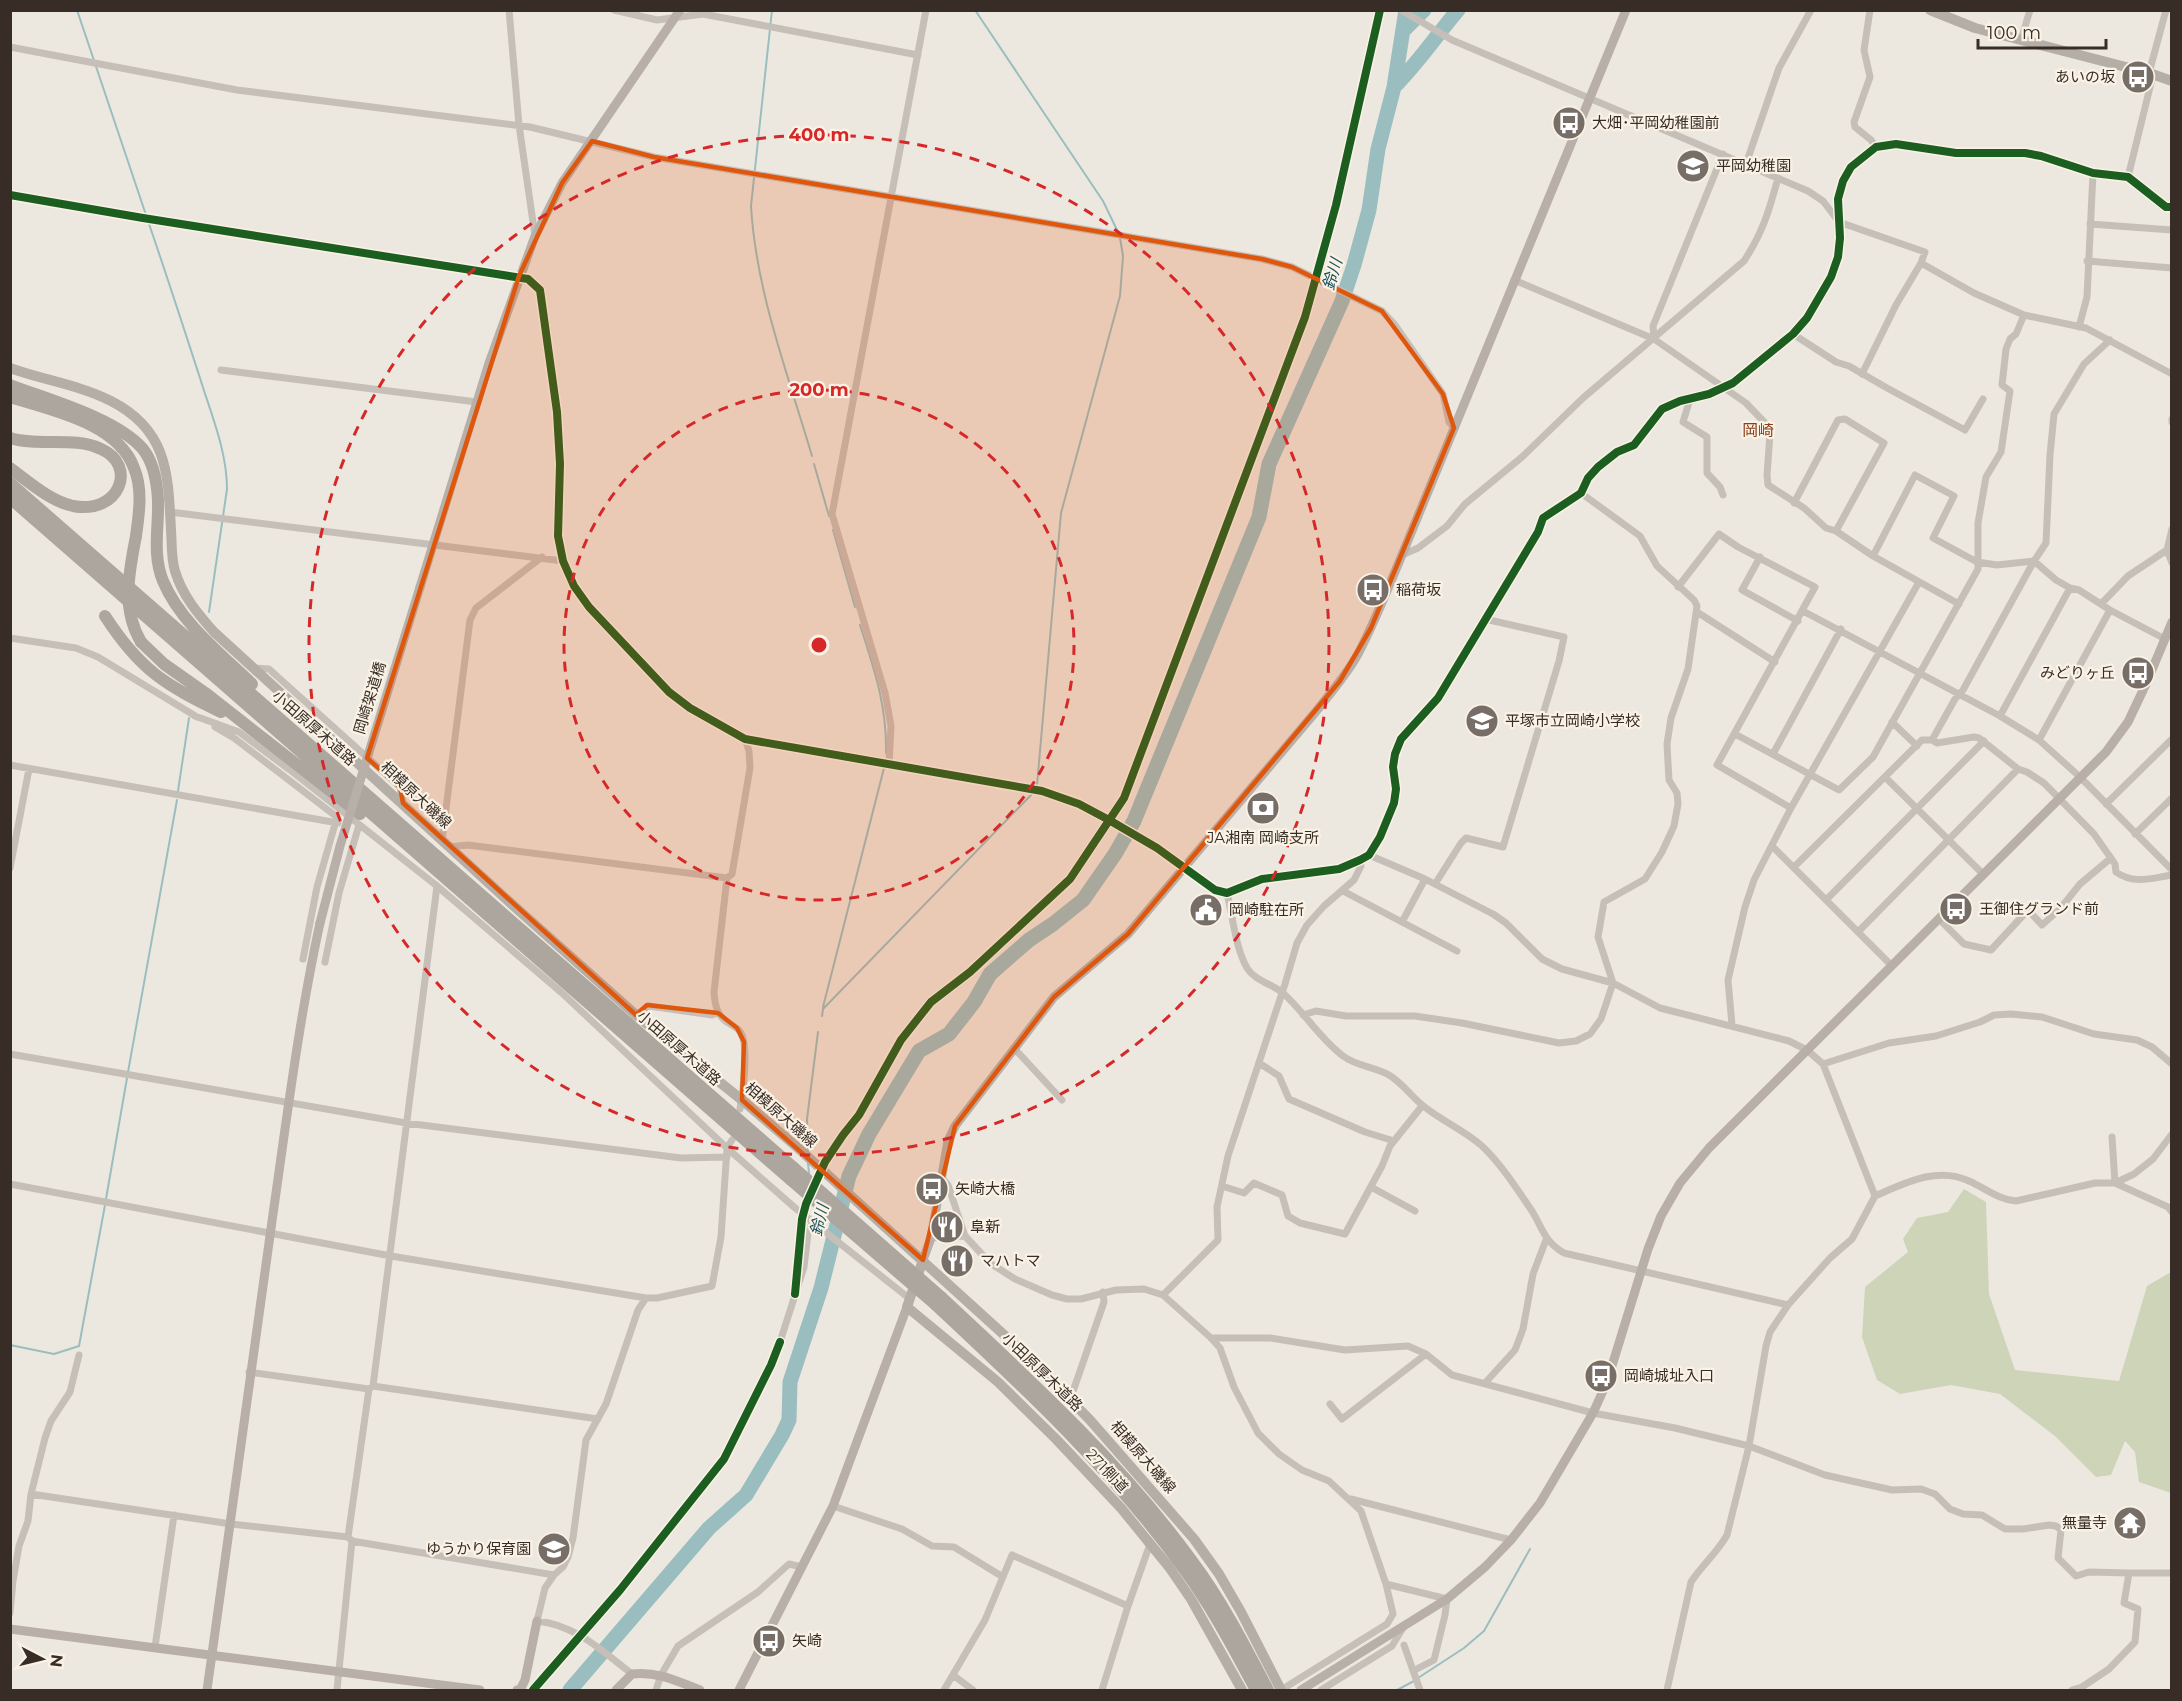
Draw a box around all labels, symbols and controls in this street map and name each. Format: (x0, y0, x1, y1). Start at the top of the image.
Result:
scale bar (1978, 12, 2106, 50)
text: 100 m (1987, 22, 2041, 44)
bus stop icon: あいの坂 (2120, 59, 2156, 95)
place label: あいの坂 (2055, 67, 2115, 86)
bus stop icon: 大畑･平岡幼稚園前 (1551, 105, 1587, 141)
place label: 大畑･平岡幼稚園前 (1592, 113, 1720, 132)
text: 400 m (789, 124, 849, 146)
school or university icon: 平岡幼稚園 (1675, 148, 1711, 184)
place label: 平岡幼稚園 (1716, 156, 1791, 175)
water label: 鈴川 (1319, 254, 1347, 292)
text: 200 m (789, 379, 849, 401)
district label: 岡崎 (1742, 421, 1774, 440)
bus stop icon: 稲荷坂 (1355, 572, 1391, 608)
place label: 稲荷坂 (1396, 580, 1441, 599)
centre of rings (809, 635, 829, 655)
bus stop icon: みどりヶ丘 (2120, 655, 2156, 691)
street label: 岡崎架道橋 (349, 659, 390, 737)
place label: みどりヶ丘 (2040, 663, 2115, 682)
street label: 小田原厚木道路 (268, 686, 360, 769)
school or university icon: 平塚市立岡崎小学校 (1464, 703, 1500, 739)
place label: 平塚市立岡崎小学校 (1505, 711, 1640, 730)
street label: 相模原大磯線 (377, 757, 456, 832)
bank icon: JA湘南 岡崎支所 (1245, 790, 1281, 826)
place label: JA湘南 岡崎支所 (1206, 828, 1319, 847)
bus stop icon: 王御住グランド前 (1938, 891, 1974, 927)
public building icon: 岡崎駐在所 (1188, 892, 1224, 928)
place label: 王御住グランド前 (1979, 899, 2099, 918)
place label: 岡崎駐在所 (1229, 900, 1304, 919)
street label: 小田原厚木道路 (633, 1006, 725, 1089)
street label: 相模原大磯線 (741, 1078, 822, 1151)
bus stop icon: 矢崎大橋 (914, 1171, 950, 1207)
place label: 矢崎大橋 (955, 1179, 1015, 1198)
water label: 鈴川 (806, 1200, 833, 1238)
restaurant icon: 阜新 (929, 1209, 965, 1245)
place label: 阜新 (970, 1217, 1000, 1236)
restaurant icon: マハトマ (939, 1243, 975, 1279)
place label: マハトマ (980, 1251, 1040, 1270)
street label: 小田原厚木道路 (998, 1328, 1087, 1415)
bus stop icon: 岡崎城址入口 (1583, 1358, 1619, 1394)
place label: 岡崎城址入口 (1624, 1366, 1714, 1385)
street label: 相模原大磯線 (1107, 1416, 1180, 1497)
street label: 271側道 (1082, 1445, 1132, 1496)
temple icon: 無量寺 (2112, 1505, 2148, 1541)
place label: 無量寺 (2062, 1513, 2107, 1532)
school or university icon: ゆうかり保育園 (536, 1531, 572, 1567)
place label: ゆうかり保育園 (426, 1539, 531, 1558)
bus stop icon: 矢崎 (751, 1623, 787, 1659)
north arrow (12, 1629, 72, 1689)
place label: 矢崎 (792, 1631, 822, 1650)
text: N (46, 1653, 67, 1668)

